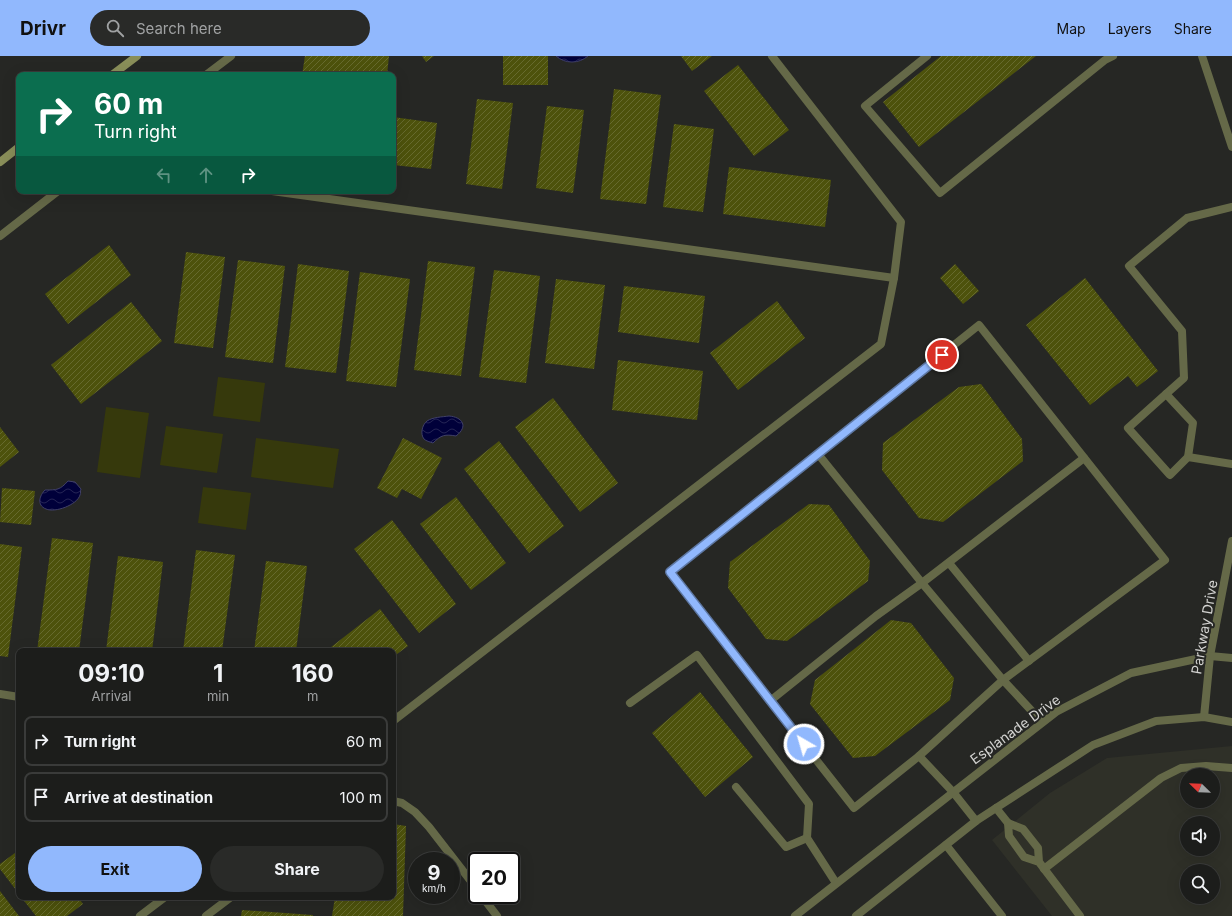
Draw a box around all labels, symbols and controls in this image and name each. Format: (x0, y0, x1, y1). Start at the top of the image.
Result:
search box (90, 10, 370, 46)
text: Drivr (20, 17, 66, 40)
icon: search (104, 17, 126, 39)
text: Search here (136, 19, 222, 38)
text: Map (1057, 20, 1086, 37)
text: Layers (1108, 20, 1152, 37)
text: Share (1174, 20, 1212, 37)
text: 60 m (94, 87, 163, 121)
icon: right (28, 88, 80, 140)
text: Turn right (94, 121, 177, 142)
icon: left (153, 164, 175, 186)
icon: ahead (195, 164, 217, 186)
icon: right (237, 164, 259, 186)
pin (925, 338, 959, 372)
icon: arrive (931, 344, 953, 366)
street label: Parkway Drive (1187, 578, 1221, 676)
text: 09:10 (78, 659, 145, 688)
text: 1 (213, 659, 223, 688)
text: 160 (292, 659, 334, 688)
text: Arrival (91, 688, 132, 704)
text: min (207, 688, 229, 704)
text: m (307, 688, 318, 704)
street label: Esplanade Drive (967, 691, 1063, 767)
position arrow (783, 723, 825, 765)
icon: right (30, 730, 52, 752)
text: Turn right (64, 732, 136, 751)
text: 60 m (346, 732, 382, 751)
north arrow (1180, 768, 1220, 808)
map controls (1180, 768, 1220, 904)
icon: arrive (30, 786, 52, 808)
text: Arrive at destination (64, 788, 213, 807)
text: 100 m (340, 788, 382, 807)
button: sound (1180, 816, 1220, 856)
button: Exit (28, 846, 202, 892)
button: Share (210, 846, 384, 892)
speed limit sign: 20 (468, 852, 520, 904)
text: 9 (427, 861, 440, 885)
button: search (1180, 864, 1220, 904)
text: km/h (422, 882, 446, 894)

